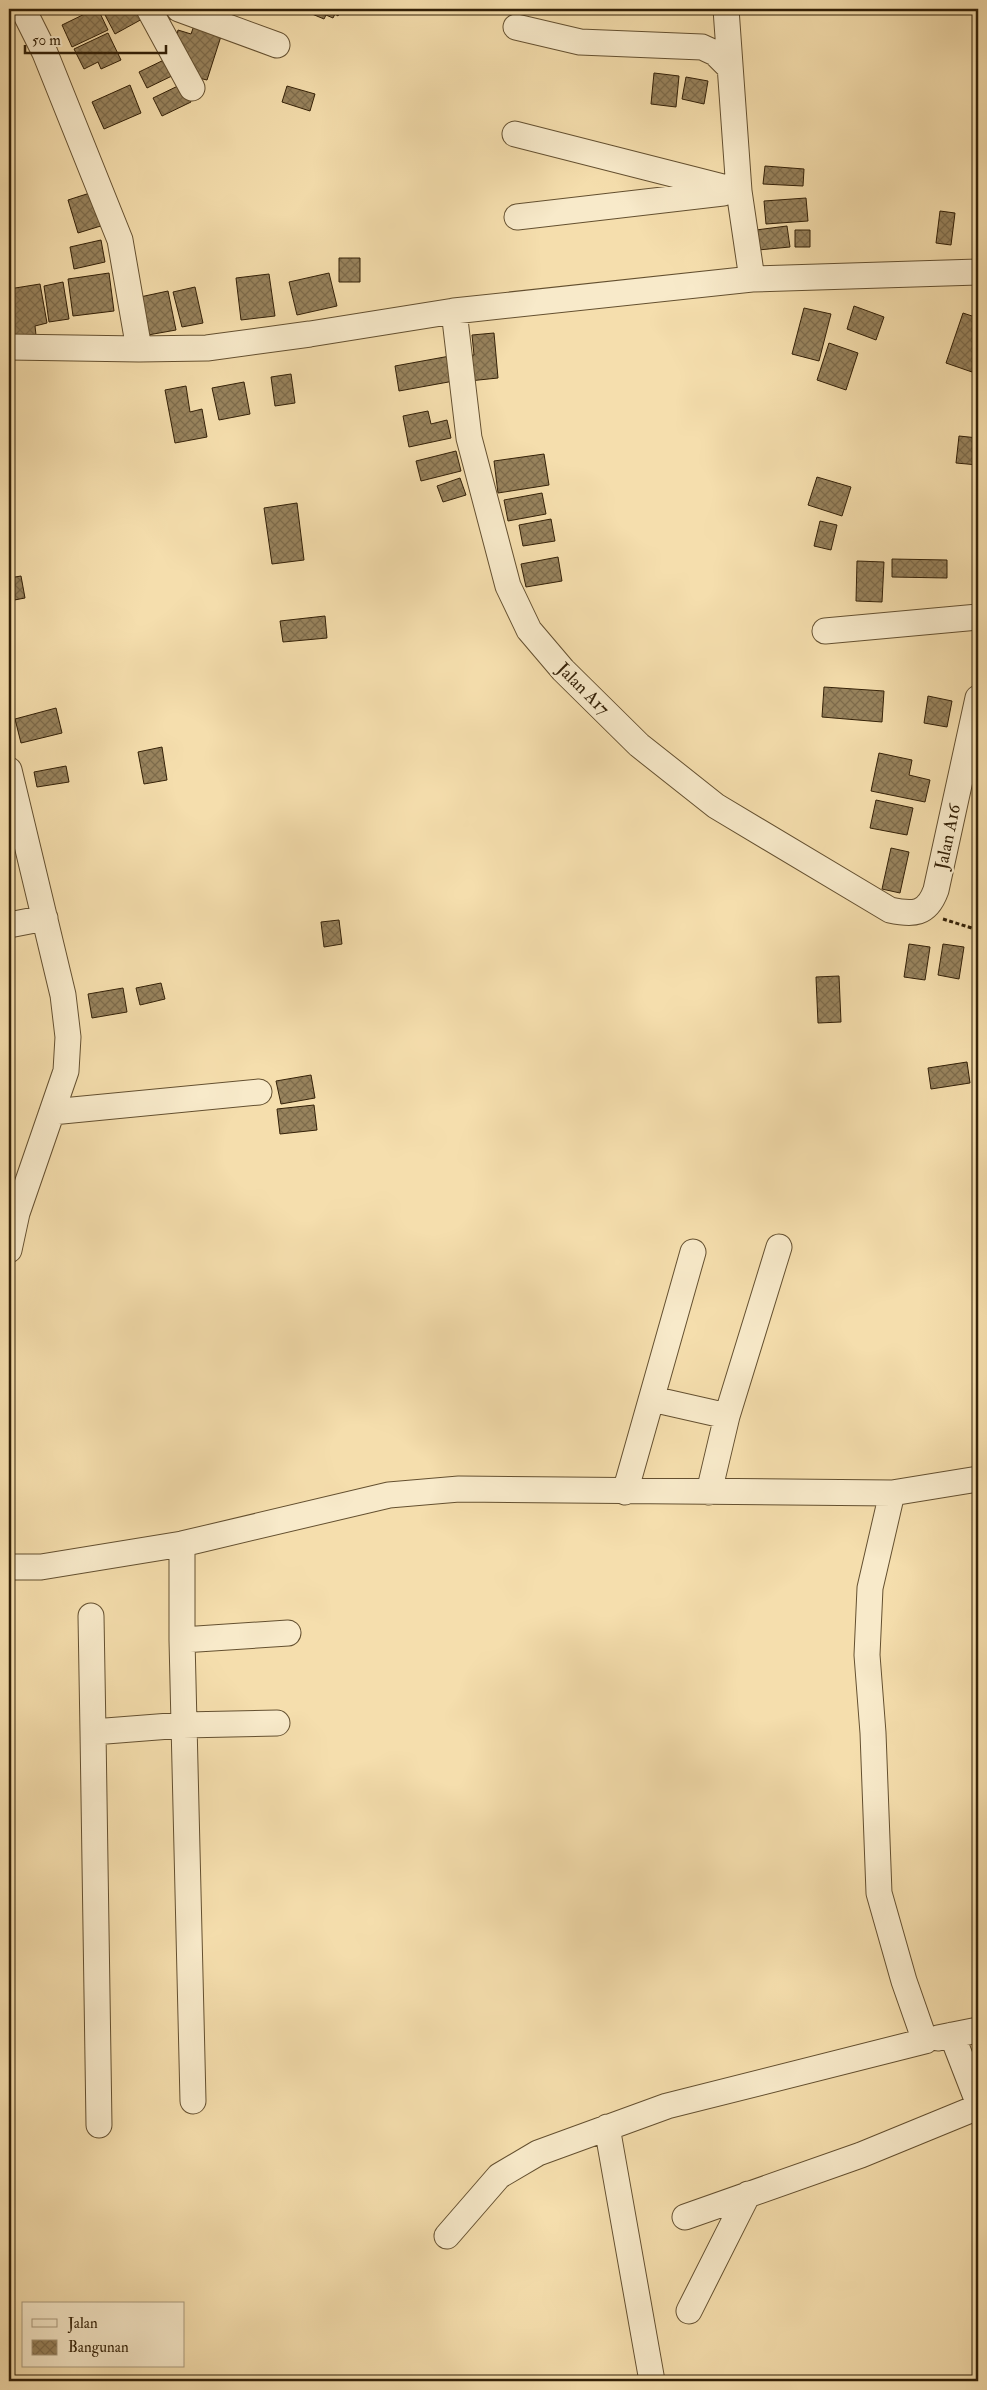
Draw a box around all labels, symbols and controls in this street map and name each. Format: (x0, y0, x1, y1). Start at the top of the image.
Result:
scale bar (25, 22, 166, 54)
text: 50 m (32, 31, 61, 50)
street label: Jalan A17 (551, 657, 614, 720)
street label: Jalan A16 (930, 801, 966, 873)
legend (22, 2302, 185, 2368)
text: Jalan (67, 2314, 98, 2334)
text: Bangunan (68, 2338, 129, 2357)

